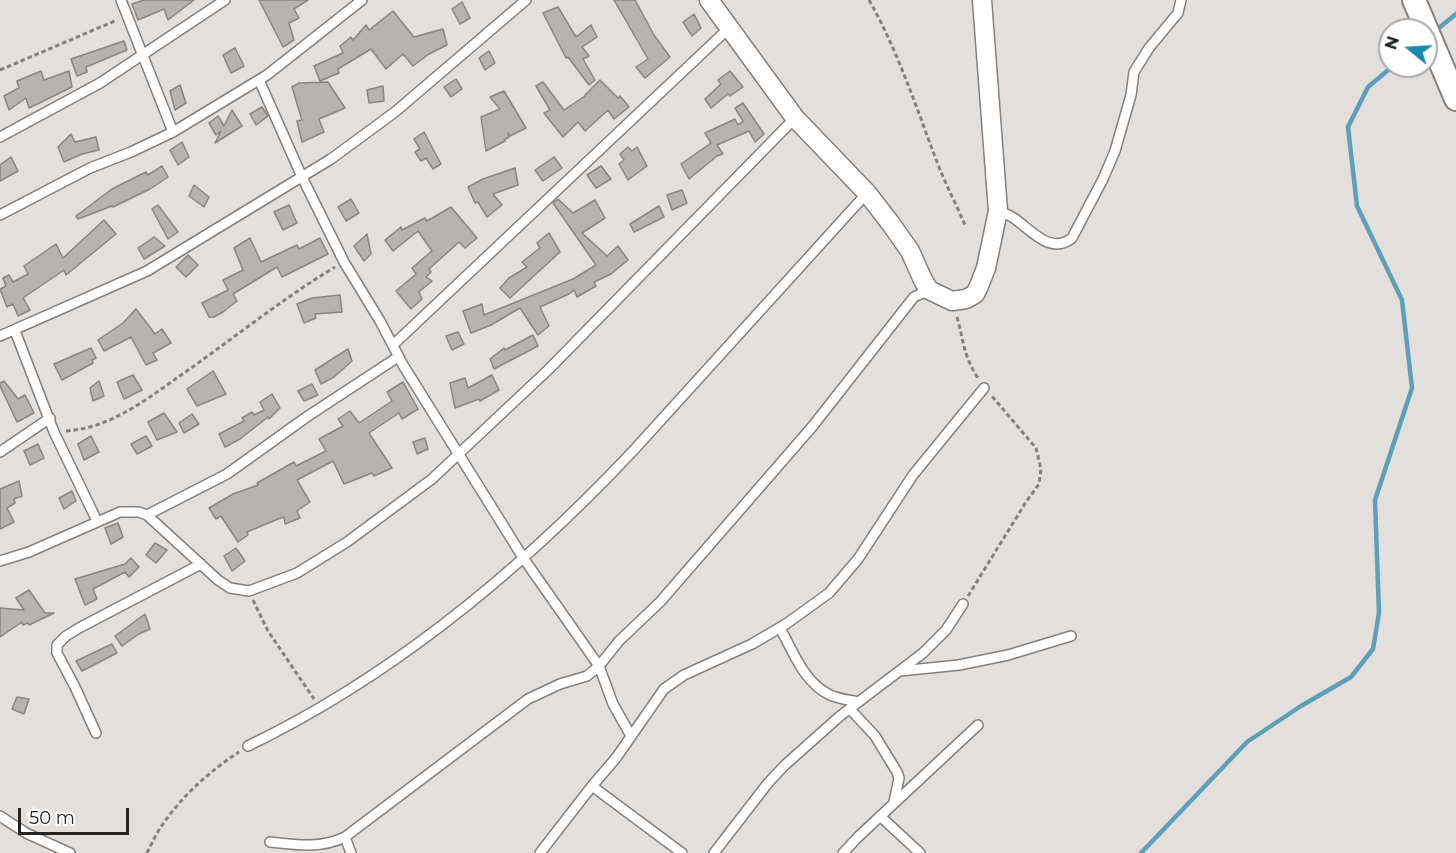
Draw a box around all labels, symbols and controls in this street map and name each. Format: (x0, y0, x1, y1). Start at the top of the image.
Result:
north arrow (1378, 18, 1438, 78)
text: N (1381, 34, 1403, 52)
scale bar (21, 796, 132, 834)
text: 50 m (29, 807, 75, 829)

